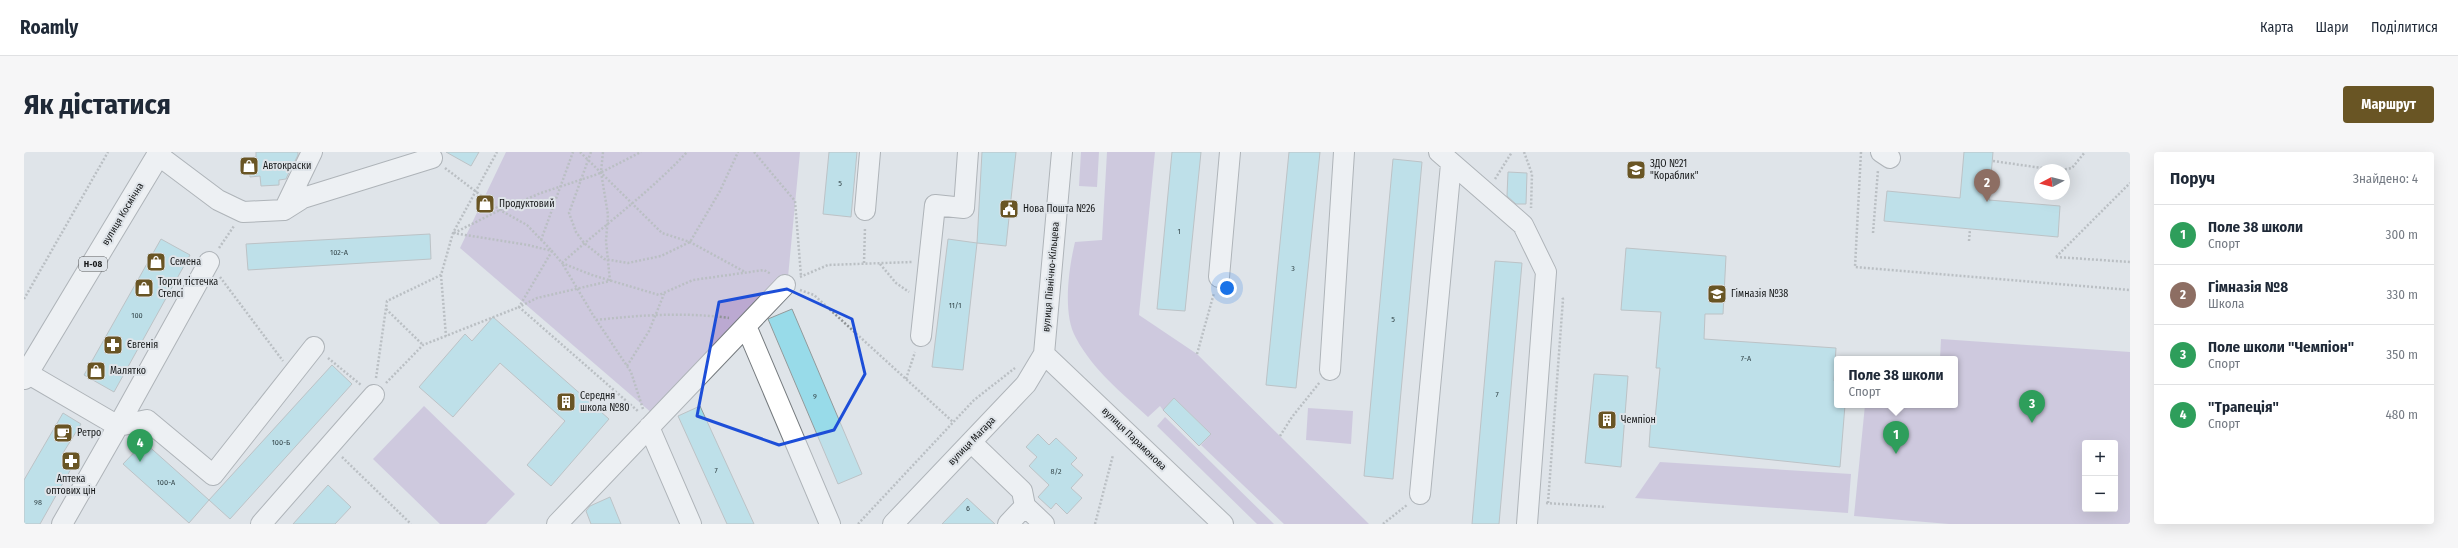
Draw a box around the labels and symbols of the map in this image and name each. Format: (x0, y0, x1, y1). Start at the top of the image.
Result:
shop icon: Автокраски (238, 155, 260, 177)
place label: ЗДО №21 "Кораблик" (1650, 158, 1699, 182)
school or university icon: ЗДО №21 "Кораблик" (1625, 159, 1647, 181)
place label: Автокраски (263, 160, 311, 172)
north arrow (2034, 164, 2070, 200)
pin: 2 (1974, 169, 2000, 202)
house number: 5 (838, 179, 842, 188)
street label: вулиця Космічна (99, 180, 146, 247)
shop icon: Продуктовий (474, 193, 496, 215)
place label: Продуктовий (499, 198, 555, 210)
public building icon: Нова Пошта №26 (998, 198, 1020, 220)
place label: Нова Пошта №26 (1023, 203, 1095, 215)
street label: вулиця Північно-Кільцева (1039, 221, 1062, 333)
house number: 1 (1177, 227, 1181, 236)
house number: 102-А (330, 248, 349, 257)
shop icon: Семена (145, 251, 167, 273)
place label: Семена (170, 256, 201, 268)
road number: Н-08 (79, 257, 107, 271)
house number: 3 (1291, 264, 1295, 273)
place label: Торти тістечка Стелсі (158, 275, 218, 300)
shop icon: Торти тістечка Стелсі (133, 277, 155, 299)
your location (1217, 278, 1237, 298)
school or university icon: Гімназія №38 (1706, 283, 1728, 305)
place label: Гімназія №38 (1731, 287, 1788, 300)
house number: 11/1 (949, 301, 961, 310)
house number: 100 (131, 311, 143, 320)
house number: 5 (1391, 315, 1395, 324)
pharmacy icon: Євгенія (102, 334, 124, 356)
place label: Євгенія (127, 338, 158, 351)
house number: 7-А (1741, 354, 1752, 363)
shop icon: Малятко (85, 360, 107, 382)
place label: Малятко (110, 365, 146, 377)
place label: Середня школа №80 (580, 390, 630, 414)
house number: 7 (1495, 390, 1499, 399)
pin: 3 (2019, 390, 2045, 423)
building icon: Середня школа №80 (555, 391, 577, 413)
house number: 9 (813, 392, 817, 401)
street label: вулиця Парамонова (1099, 405, 1169, 473)
building icon: Чемпіон (1596, 409, 1618, 431)
place label: Чемпіон (1621, 413, 1656, 426)
street label: вулиця Магара (946, 414, 998, 468)
pin: 1 (1883, 421, 1909, 454)
cafe icon: Ретро (52, 422, 74, 444)
place label: Ретро (77, 427, 101, 439)
pin: 4 (127, 429, 153, 462)
house number: 100-Б (272, 438, 290, 447)
pharmacy icon: Аптека оптових цін (60, 450, 82, 472)
house number: 7 (714, 466, 718, 475)
house number: 8/2 (1051, 467, 1062, 476)
place label: Аптека оптових цін (46, 473, 96, 497)
house number: 100-А (157, 478, 176, 487)
house number: 98 (34, 498, 42, 507)
house number: 6 (966, 504, 970, 513)

